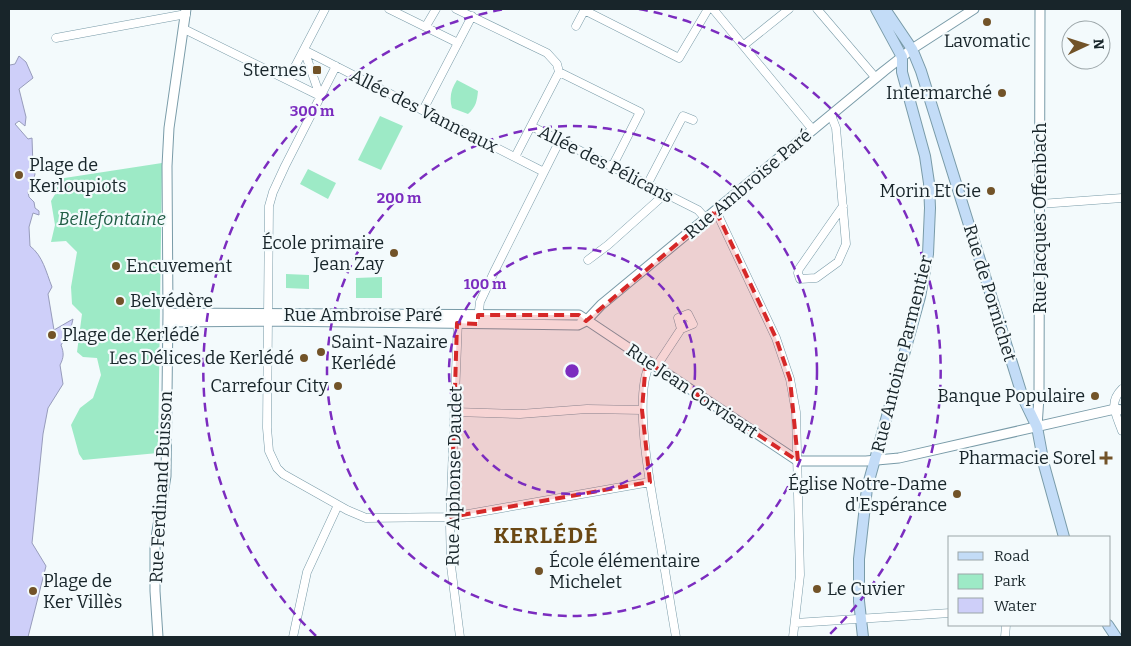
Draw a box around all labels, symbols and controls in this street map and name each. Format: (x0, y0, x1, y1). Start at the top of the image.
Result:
marker: Lavomatic (981, 16, 993, 28)
north arrow (1061, 20, 1111, 70)
place label: Lavomatic (944, 30, 1030, 52)
text: N (1090, 38, 1107, 50)
place label: Sternes (243, 59, 307, 81)
marker: Sternes (311, 64, 323, 76)
street label: Allée des Vanneaux (346, 64, 502, 158)
place label: Intermarché (886, 82, 992, 104)
marker: Intermarché (996, 87, 1008, 99)
text: 300 m (290, 102, 335, 120)
street label: Allée des Pélicans (535, 120, 677, 208)
street label: Rue Jacques Offenbach (1029, 123, 1051, 313)
street label: Rue Ambroise Paré (680, 124, 816, 244)
place label: Plage de Kerloupiots (29, 154, 127, 197)
marker: Plage de Kerloupiots (13, 169, 25, 181)
place label: Morin Et Cie (880, 180, 981, 202)
marker: Morin Et Cie (985, 185, 997, 197)
text: 200 m (377, 189, 422, 207)
park label: Bellefontaine (58, 208, 166, 230)
street label: Rue de Pornichet (959, 222, 1021, 365)
place label: École primaire Jean Zay (262, 231, 384, 275)
marker: École primaire Jean Zay (388, 247, 400, 259)
street label: Rue Antoine Parmentier (867, 253, 937, 455)
place label: Encuvement (126, 255, 233, 277)
marker: Encuvement (110, 260, 122, 272)
text: 100 m (464, 275, 507, 293)
place label: Belvédère (130, 290, 213, 312)
marker: Belvédère (114, 295, 126, 307)
street label: Rue Ambroise Paré (284, 304, 442, 326)
place label: Plage de Kerlédé (62, 324, 200, 346)
marker: Plage de Kerlédé (46, 329, 58, 341)
place label: Saint-Nazaire Kerlédé (331, 331, 448, 374)
street label: Rue Jean Corvisart (622, 339, 762, 443)
marker: Saint-Nazaire Kerlédé (315, 346, 327, 358)
place label: Les Délices de Kerlédé (109, 347, 294, 369)
marker: Les Délices de Kerlédé (298, 352, 310, 364)
centre of rings (563, 362, 581, 380)
place label: Carrefour City (210, 375, 328, 397)
marker: Carrefour City (332, 380, 344, 392)
street label: Rue Alphonse Daudet (441, 385, 467, 566)
place label: Banque Populaire (937, 385, 1085, 407)
street label: Rue Ferdinand Buisson (145, 390, 177, 584)
marker: Banque Populaire (1089, 390, 1101, 402)
place label: Pharmacie Sorel (958, 447, 1096, 469)
marker: Pharmacie Sorel (1100, 452, 1112, 464)
place label: Église Notre-Dame d'Espérance (788, 472, 947, 516)
marker: Église Notre-Dame d'Espérance (951, 488, 963, 500)
district label: KERLÉDÉ (493, 522, 599, 549)
legend (948, 536, 1111, 626)
text: Road (994, 547, 1029, 565)
place label: École élémentaire Michelet (549, 549, 700, 593)
marker: École élémentaire Michelet (533, 565, 545, 577)
place label: Plage de Ker Villès (43, 570, 122, 613)
text: Park (994, 572, 1026, 590)
place label: Le Cuvier (827, 578, 905, 600)
marker: Le Cuvier (811, 583, 823, 595)
marker: Plage de Ker Villès (27, 585, 39, 597)
text: Water (994, 597, 1037, 615)

